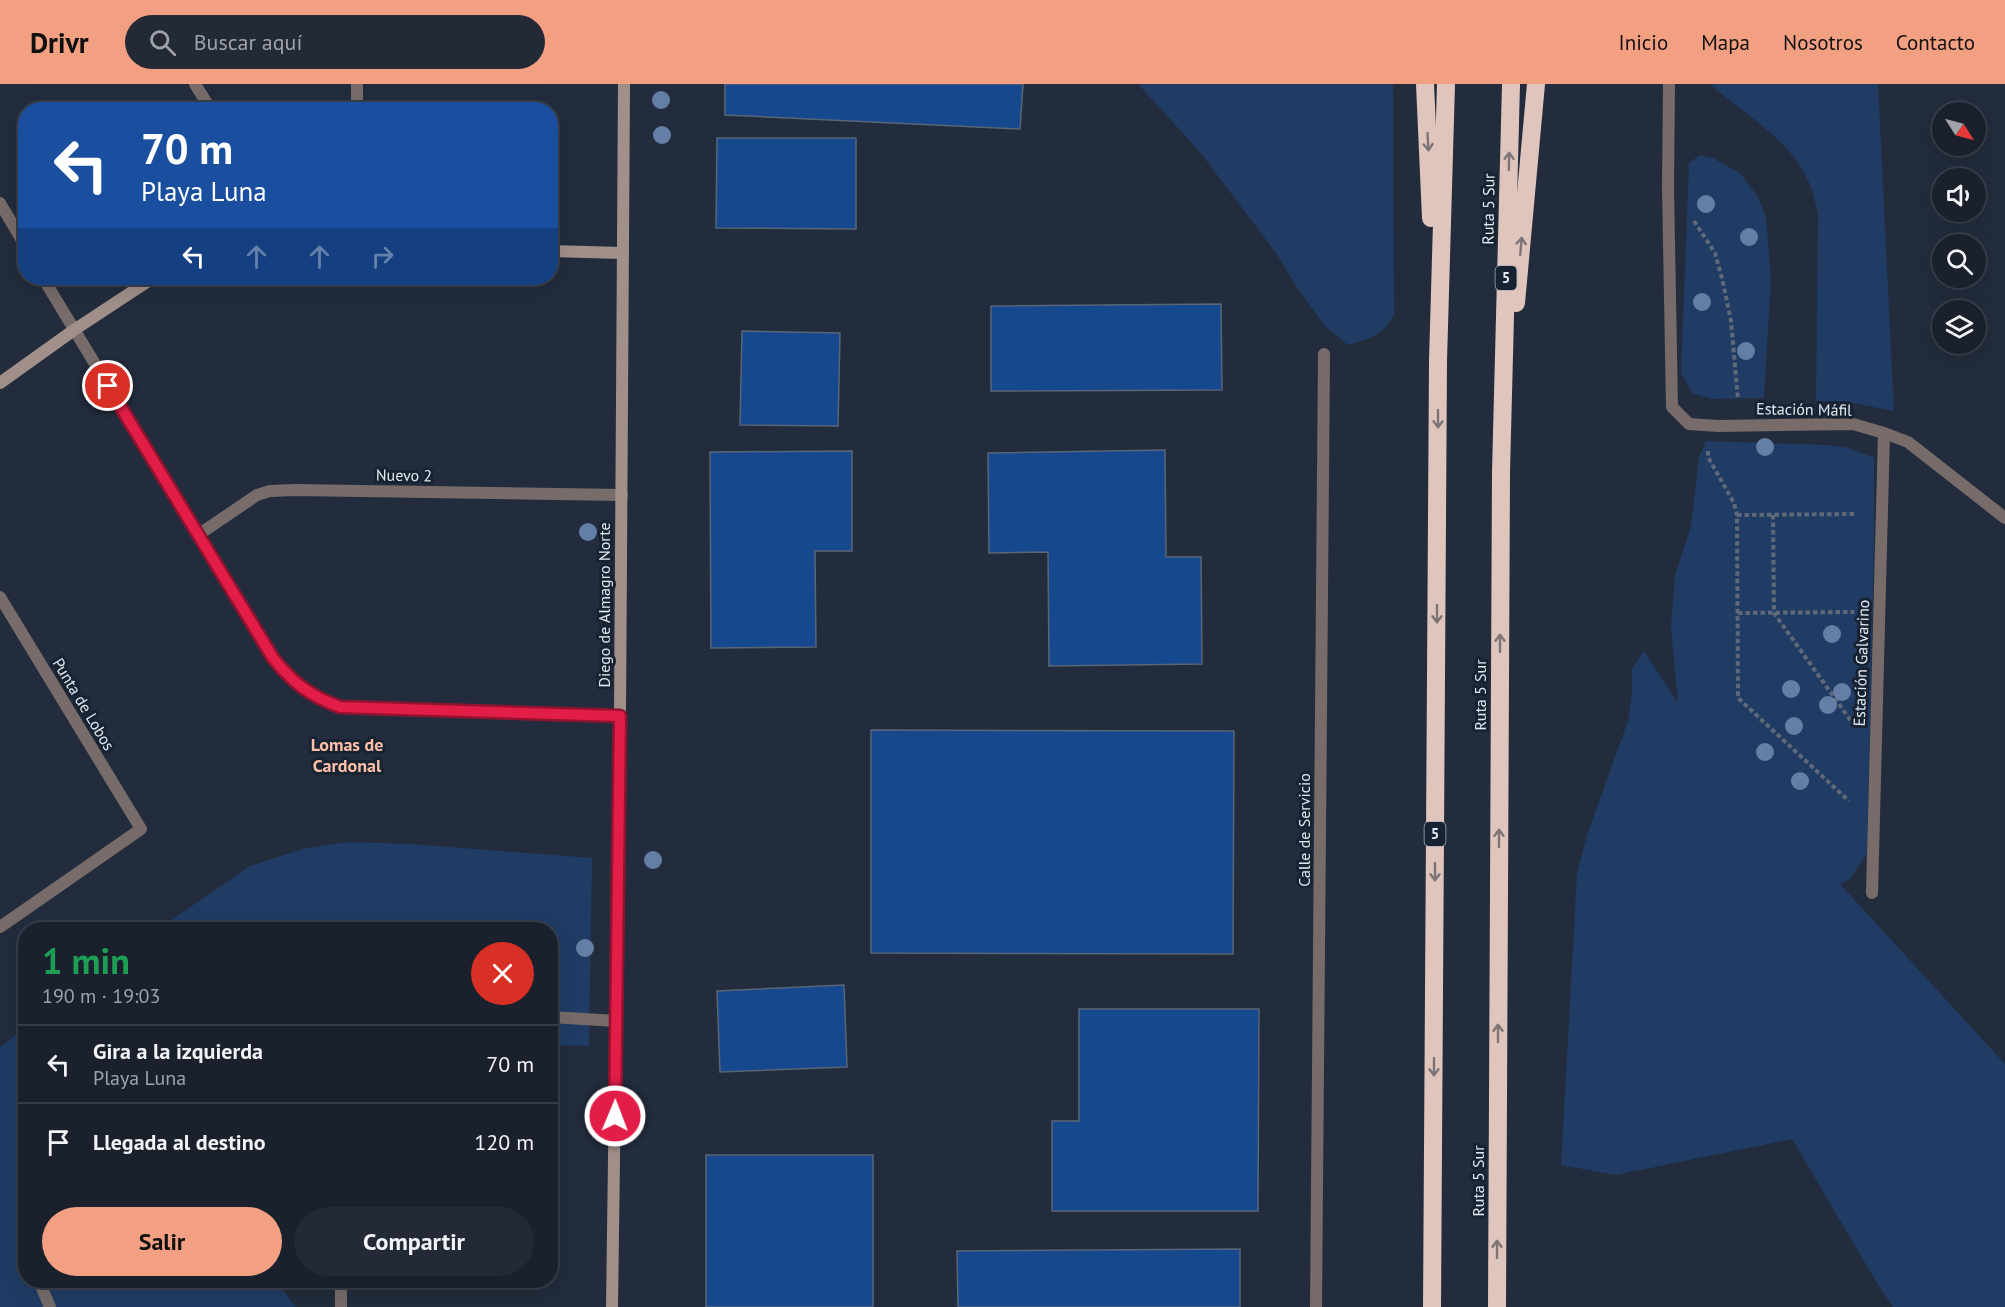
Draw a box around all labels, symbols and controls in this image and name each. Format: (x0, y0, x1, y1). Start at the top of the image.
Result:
search box (125, 15, 545, 69)
text: Drivr (30, 24, 89, 61)
icon: search (146, 26, 179, 59)
text: Buscar aquí (194, 28, 302, 56)
text: Inicio (1619, 29, 1668, 56)
text: Mapa (1701, 29, 1750, 56)
text: Nosotros (1783, 29, 1863, 56)
text: Contacto (1896, 29, 1975, 56)
north arrow (1932, 102, 1986, 156)
map controls (1932, 102, 1986, 354)
text: 70 m (141, 121, 233, 176)
icon: left (42, 126, 120, 204)
one-way arrow (1422, 132, 1433, 152)
one-way arrow (1503, 152, 1515, 172)
button: sound (1932, 168, 1986, 222)
street label: Ruta 5 Sur (1477, 173, 1499, 245)
text: Playa Luna (141, 174, 267, 208)
button: search (1932, 234, 1986, 288)
one-way arrow (1516, 237, 1527, 257)
icon: left (177, 240, 210, 273)
icon: ahead (240, 240, 273, 273)
icon: ahead (303, 240, 336, 273)
icon: right (366, 240, 399, 273)
road number: 5 (1496, 266, 1516, 290)
button: layers (1932, 300, 1986, 354)
pin (82, 360, 133, 411)
icon: arrive (91, 369, 124, 402)
street label: Estación Máfil (1756, 398, 1852, 420)
one-way arrow (1432, 409, 1444, 429)
street label: Nuevo 2 (376, 465, 432, 485)
street label: Diego de Almagro Norte (594, 522, 614, 688)
street label: Estación Galvarino (1849, 599, 1873, 727)
one-way arrow (1431, 604, 1443, 624)
one-way arrow (1494, 633, 1506, 653)
street label: Punta de Lobos (49, 654, 120, 754)
street label: Ruta 5 Sur (1470, 659, 1490, 731)
district label: Lomas de Cardonal (311, 733, 383, 777)
street label: Calle de Servicio (1294, 773, 1314, 887)
road number: 5 (1424, 822, 1446, 846)
one-way arrow (1493, 828, 1505, 848)
one-way arrow (1429, 862, 1441, 882)
text: 1 min (42, 937, 130, 984)
button: close (471, 942, 534, 1005)
text: 190 m · 19:03 (42, 983, 160, 1009)
one-way arrow (1492, 1023, 1504, 1043)
text: Gira a la izquierda (93, 1037, 263, 1065)
icon: left (42, 1048, 75, 1081)
text: 70 m (486, 1050, 534, 1078)
one-way arrow (1428, 1057, 1440, 1077)
text: Playa Luna (93, 1065, 186, 1091)
position arrow (583, 1084, 647, 1148)
icon: arrive (42, 1126, 75, 1159)
text: Llegada al destino (93, 1128, 266, 1156)
text: 120 m (474, 1128, 534, 1156)
street label: Ruta 5 Sur (1468, 1145, 1488, 1217)
button: Salir (42, 1207, 282, 1276)
button: Compartir (294, 1207, 534, 1276)
one-way arrow (1491, 1239, 1503, 1259)

